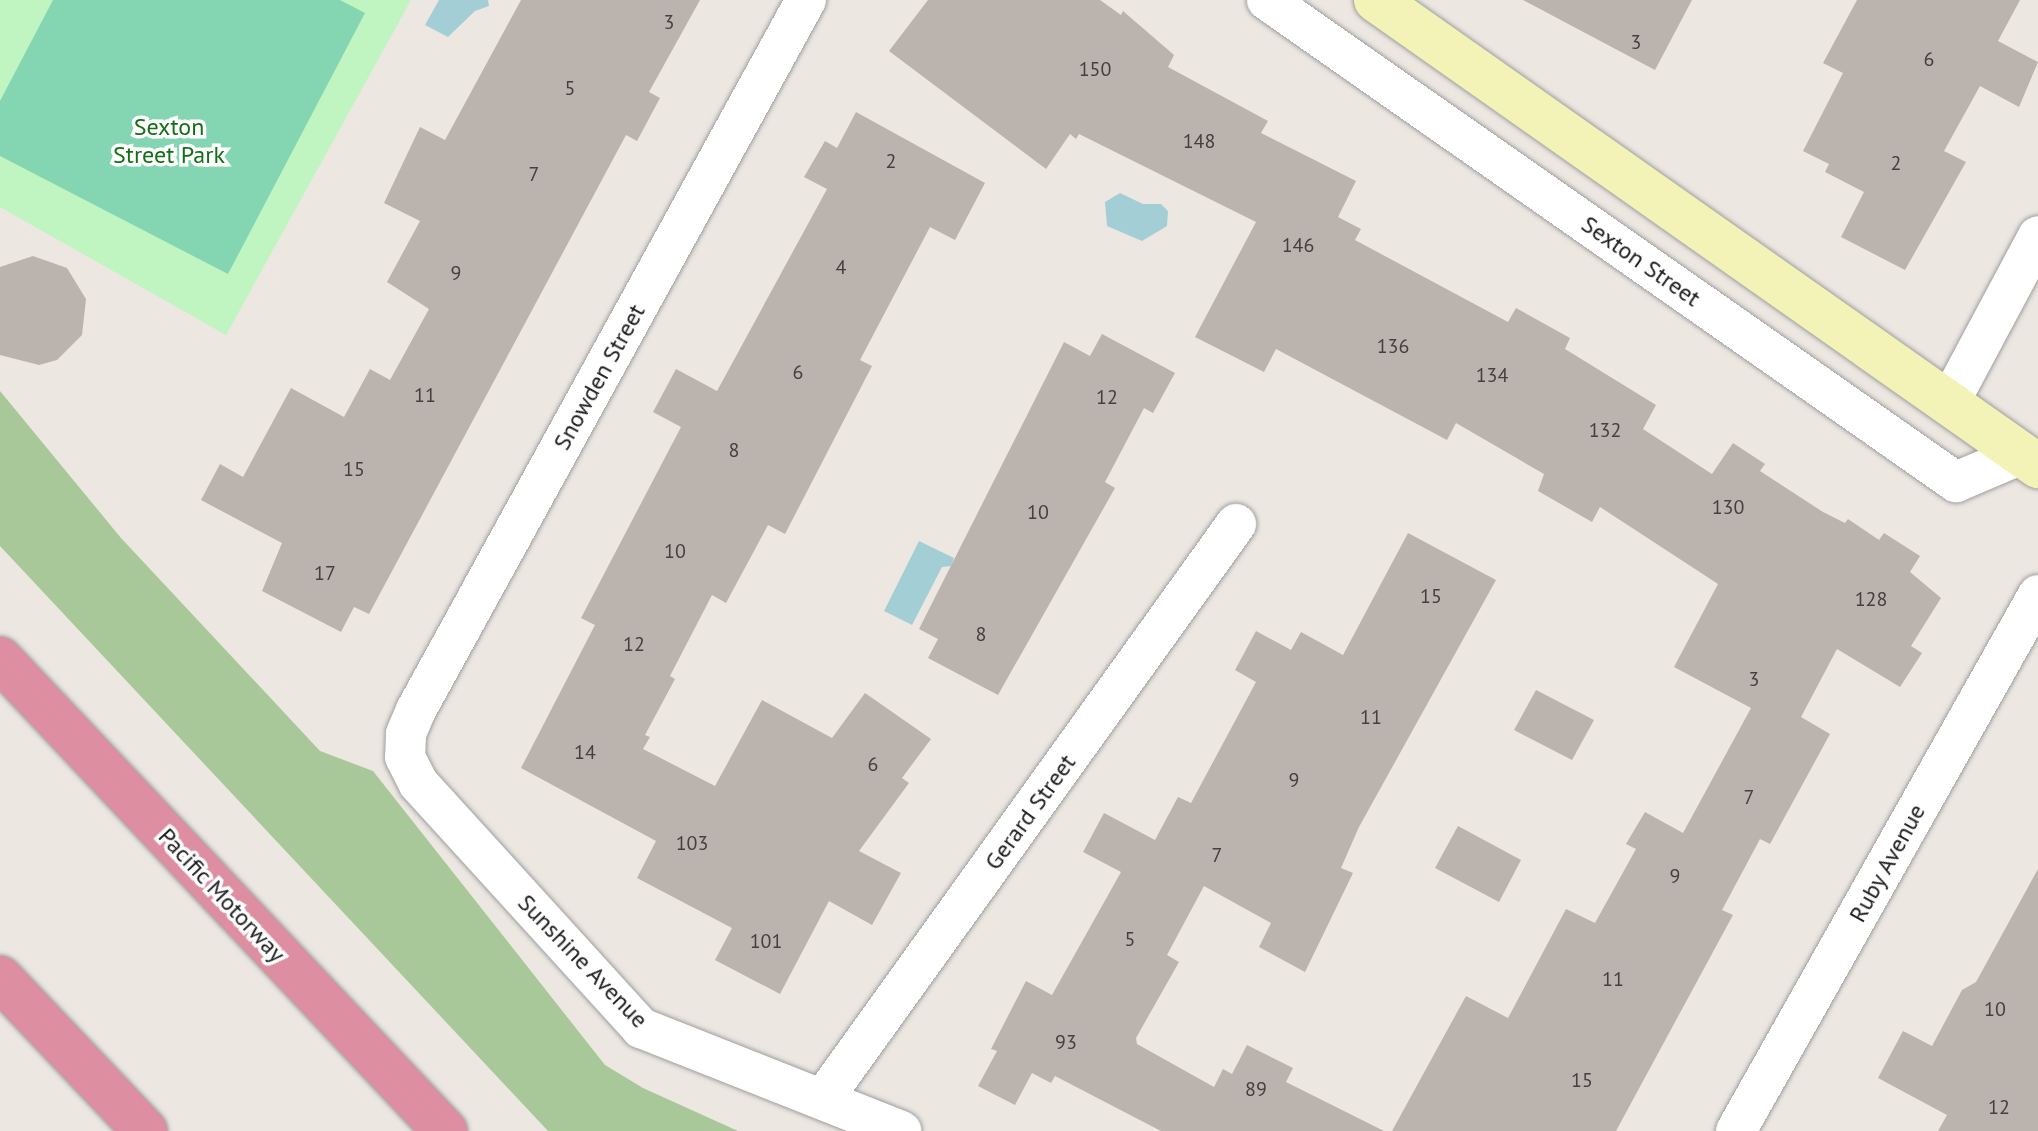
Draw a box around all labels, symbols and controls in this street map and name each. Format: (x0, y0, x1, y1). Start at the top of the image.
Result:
house number: 3 (664, 10, 674, 34)
house number: 3 (1631, 30, 1641, 54)
house number: 6 (1924, 47, 1934, 71)
house number: 150 (1079, 57, 1111, 81)
house number: 5 (565, 76, 575, 100)
park label: Sexton Street Park (113, 113, 225, 169)
house number: 148 (1183, 129, 1215, 153)
house number: 2 (886, 149, 896, 173)
house number: 2 (1891, 151, 1901, 175)
house number: 7 (529, 162, 539, 186)
street label: Sexton Street (1576, 210, 1706, 312)
house number: 146 (1282, 233, 1314, 257)
house number: 4 (836, 255, 846, 279)
house number: 9 (451, 261, 461, 285)
street label: Snowden Street (547, 299, 651, 455)
house number: 136 (1377, 334, 1409, 358)
house number: 6 (793, 360, 803, 384)
house number: 134 (1476, 363, 1508, 387)
house number: 11 (414, 383, 436, 407)
house number: 12 (1096, 385, 1118, 409)
house number: 132 (1589, 418, 1621, 442)
house number: 8 (729, 438, 739, 462)
house number: 15 (343, 457, 365, 481)
house number: 130 (1712, 495, 1744, 519)
house number: 10 (1027, 500, 1049, 524)
house number: 10 (664, 539, 686, 563)
house number: 17 (314, 561, 336, 585)
house number: 15 (1420, 584, 1442, 608)
house number: 128 (1855, 587, 1887, 611)
house number: 8 (976, 622, 986, 646)
house number: 12 (623, 632, 645, 656)
house number: 3 (1749, 667, 1759, 691)
house number: 11 (1360, 705, 1382, 729)
house number: 14 (574, 740, 596, 764)
street label: Gerard Street (978, 749, 1082, 875)
house number: 6 (868, 752, 878, 776)
house number: 9 (1289, 768, 1299, 792)
house number: 7 (1744, 785, 1754, 809)
street label: Ruby Avenue (1842, 798, 1932, 928)
street label: Pacific Motorway (152, 822, 292, 968)
house number: 103 (676, 831, 708, 855)
house number: 7 (1212, 843, 1222, 867)
house number: 9 (1670, 864, 1680, 888)
street label: Sunshine Avenue (512, 888, 654, 1034)
house number: 5 (1125, 927, 1135, 951)
house number: 101 (750, 929, 782, 953)
house number: 11 (1602, 967, 1624, 991)
house number: 10 (1984, 997, 2006, 1021)
house number: 93 (1055, 1030, 1077, 1054)
house number: 15 (1571, 1068, 1593, 1092)
house number: 89 (1245, 1077, 1267, 1101)
house number: 12 (1988, 1095, 2010, 1119)

